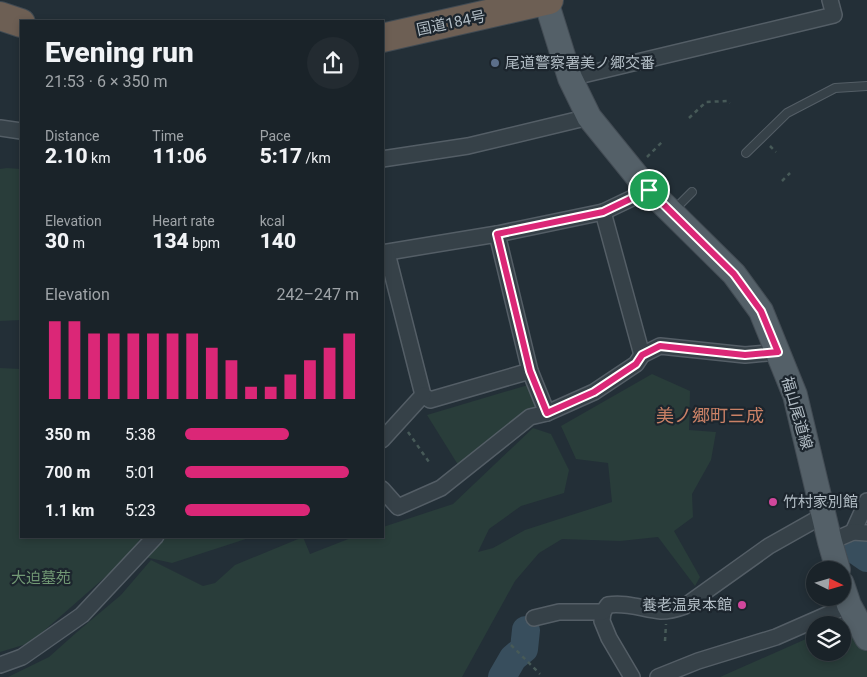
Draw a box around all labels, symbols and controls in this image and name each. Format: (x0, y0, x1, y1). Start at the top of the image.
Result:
street label: 国道184号 (415, 7, 487, 39)
text: Evening run (45, 36, 194, 69)
button: share (307, 37, 359, 89)
place label: 尾道警察署美ノ郷交番 (505, 54, 655, 72)
marker: 尾道警察署美ノ郷交番 (489, 57, 501, 69)
text: 21:53 · 6 × 350 m (45, 72, 167, 91)
text: Distance (45, 128, 100, 144)
text: Time (152, 128, 184, 144)
text: Pace (260, 128, 291, 144)
text: 2.10 (45, 144, 88, 168)
text: 11:06 (152, 144, 207, 168)
text: 5:17 (260, 144, 302, 168)
text: km (88, 150, 110, 166)
text: /km (302, 150, 331, 166)
pin (628, 169, 670, 211)
icon: arrive (635, 176, 663, 204)
text: Elevation (45, 213, 102, 229)
text: Heart rate (152, 213, 215, 229)
text: kcal (260, 213, 285, 229)
text: 30 (45, 229, 69, 253)
text: 134 (152, 229, 189, 253)
text: 140 (260, 229, 296, 253)
text: m (69, 235, 85, 251)
text: bpm (189, 235, 220, 251)
text: Elevation (45, 285, 110, 304)
text: 242–247 m (277, 285, 359, 304)
street label: 福山尾道線 (778, 374, 816, 452)
district label: 美ノ郷町三成 (656, 405, 764, 426)
text: 350 m (45, 425, 90, 444)
text: 5:38 (125, 425, 156, 444)
text: 700 m (45, 463, 90, 482)
text: 5:01 (125, 463, 156, 482)
place label: 竹村家別館 (783, 493, 858, 511)
marker: 竹村家別館 (767, 496, 779, 508)
text: 1.1 km (45, 501, 94, 520)
text: 5:23 (125, 501, 156, 520)
north arrow (806, 561, 851, 606)
map controls (806, 561, 851, 661)
park label: 大迫墓苑 (11, 569, 71, 587)
place label: 養老温泉本館 (642, 596, 732, 614)
marker: 養老温泉本館 (736, 599, 748, 611)
button: layers (806, 616, 851, 661)

